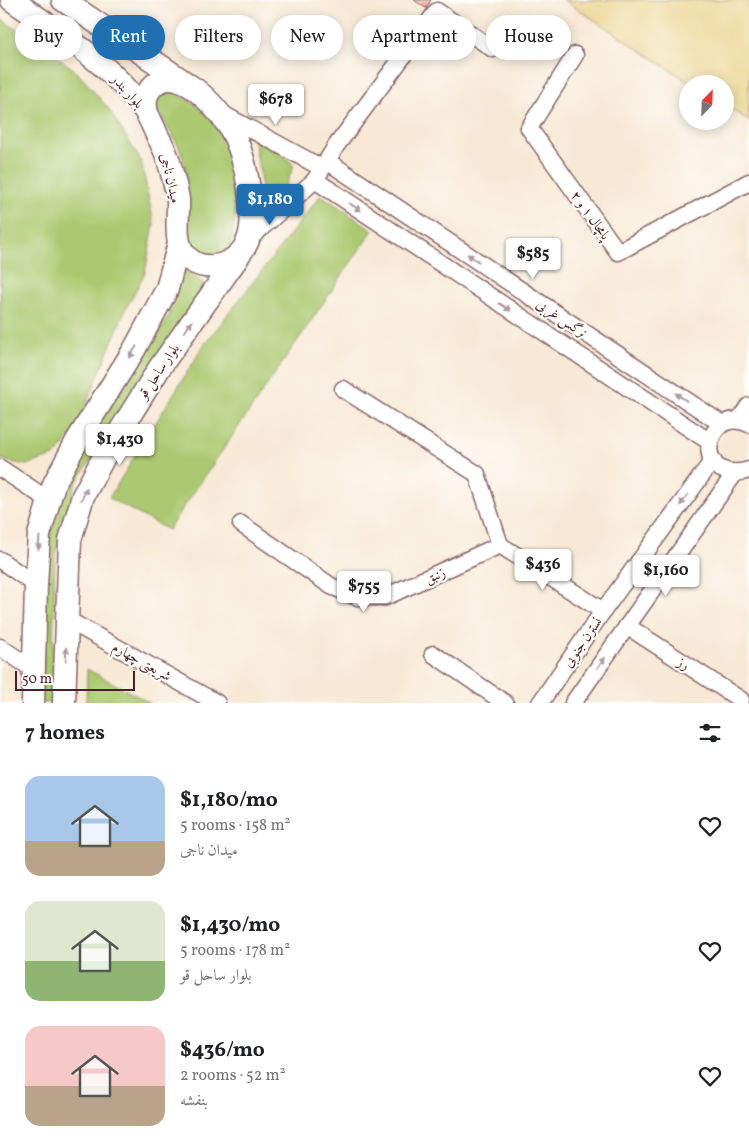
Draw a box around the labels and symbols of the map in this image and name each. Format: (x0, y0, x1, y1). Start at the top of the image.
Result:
street label: بلوار بندر (105, 69, 148, 114)
north arrow (679, 75, 734, 130)
pin: $678 (246, 84, 306, 126)
street label: میدان ناجی (155, 152, 184, 205)
pin: $1,180 (229, 184, 311, 226)
street label: پامچال ۱ و ۲ (566, 187, 615, 245)
one-way arrow (349, 202, 362, 212)
pin: $585 (503, 238, 563, 280)
one-way arrow (466, 254, 480, 263)
street label: نرگس غربی (532, 295, 590, 343)
one-way arrow (499, 302, 512, 311)
one-way arrow (183, 320, 193, 333)
street label: بلوار ساحل قو (133, 340, 185, 405)
one-way arrow (128, 345, 137, 358)
one-way arrow (674, 392, 688, 402)
pin: $1,430 (79, 424, 161, 466)
one-way arrow (81, 487, 89, 501)
one-way arrow (679, 493, 689, 506)
one-way arrow (35, 535, 43, 551)
pin: $436 (513, 548, 573, 591)
pin: $1,160 (625, 554, 707, 597)
street label: زنبق (422, 564, 449, 589)
pin: $755 (334, 570, 394, 613)
street label: نسترن جنوبی (559, 614, 607, 672)
street label: شریعتی چهارم (107, 638, 174, 688)
one-way arrow (62, 646, 70, 662)
street label: رز (672, 652, 693, 675)
one-way arrow (596, 656, 606, 670)
scale bar (15, 668, 135, 691)

